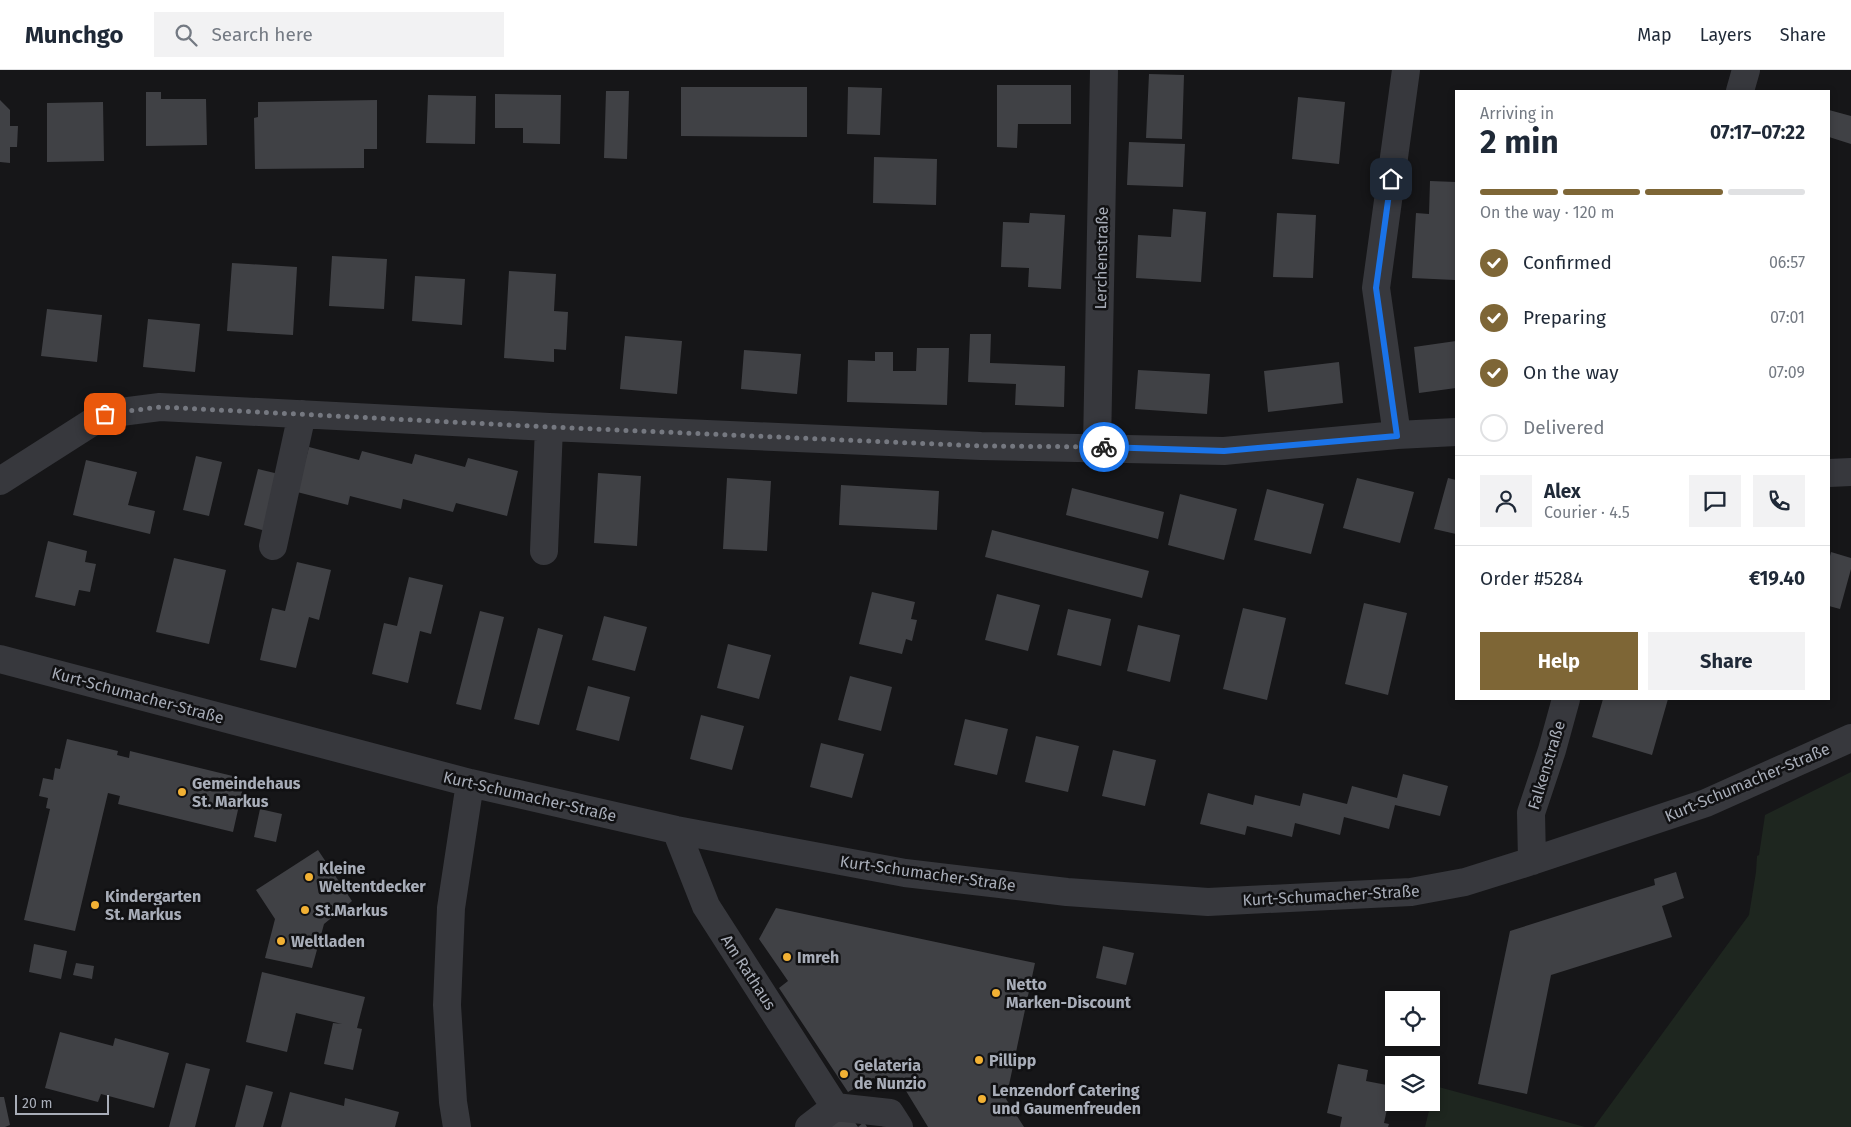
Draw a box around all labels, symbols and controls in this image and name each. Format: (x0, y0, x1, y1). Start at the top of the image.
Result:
search box (154, 12, 504, 57)
text: Munchgo (25, 21, 124, 49)
icon: search (172, 21, 200, 49)
text: Search here (212, 23, 313, 46)
text: Map (1637, 24, 1672, 46)
text: Layers (1700, 24, 1752, 46)
text: Share (1780, 24, 1826, 46)
text: Arriving in (1480, 104, 1554, 123)
text: 07:17–07:22 (1710, 121, 1805, 144)
text: 2 min (1480, 123, 1559, 161)
pin (1370, 158, 1412, 200)
icon: home (1377, 165, 1405, 193)
text: On the way · 120 m (1480, 203, 1614, 222)
street label: Lerchenstraße (1091, 206, 1112, 310)
icon: check (1480, 249, 1508, 277)
text: Confirmed (1523, 251, 1612, 274)
text: 06:57 (1769, 253, 1805, 272)
icon: check (1480, 304, 1508, 332)
text: Preparing (1523, 306, 1606, 329)
text: 07:01 (1770, 308, 1805, 327)
icon: check (1480, 359, 1508, 387)
text: On the way (1523, 361, 1619, 384)
text: 07:09 (1768, 363, 1805, 382)
pin (84, 393, 126, 435)
icon: bag (91, 400, 119, 428)
text: Delivered (1523, 416, 1605, 439)
courier (1079, 422, 1129, 472)
icon: bike (1090, 433, 1118, 461)
button: person (1480, 475, 1532, 527)
button: chat (1689, 475, 1741, 527)
button: phone (1753, 475, 1805, 527)
text: Alex (1544, 480, 1581, 503)
text: Courier · 4.5 (1544, 503, 1630, 522)
text: Order #5284 (1480, 567, 1583, 590)
text: €19.40 (1749, 567, 1805, 590)
button: Help (1480, 632, 1638, 690)
button: Share (1648, 632, 1805, 690)
street label: Kurt-Schumacher-Straße (50, 663, 226, 728)
street label: Falkenstraße (1524, 718, 1569, 812)
street label: Kurt-Schumacher-Straße (1662, 739, 1833, 826)
street label: Kurt-Schumacher-Straße (441, 767, 618, 826)
place label: Gemeindehaus St. Markus (192, 774, 301, 811)
marker: Gemeindehaus St. Markus (176, 786, 188, 798)
street label: Kurt-Schumacher-Straße (839, 852, 1017, 895)
place label: Kleine Weltentdecker (319, 859, 426, 896)
marker: Kleine Weltentdecker (303, 871, 315, 883)
street label: Kurt-Schumacher-Straße (1242, 881, 1420, 910)
place label: Kindergarten St. Markus (105, 887, 201, 924)
marker: Kindergarten St. Markus (89, 899, 101, 911)
place label: St.Markus (315, 901, 388, 920)
marker: St.Markus (299, 904, 311, 916)
street label: Am Rathaus (717, 931, 780, 1014)
place label: Weltladen (291, 932, 365, 951)
marker: Weltladen (275, 935, 287, 947)
place label: Imreh (797, 948, 839, 967)
marker: Imreh (781, 951, 793, 963)
place label: Netto Marken-Discount (1006, 975, 1132, 1012)
marker: Netto Marken-Discount (990, 987, 1002, 999)
map controls (1385, 991, 1440, 1111)
button: locate (1385, 991, 1440, 1046)
place label: Pillipp (989, 1051, 1036, 1070)
marker: Pillipp (973, 1054, 985, 1066)
place label: Gelateria de Nunzio (854, 1056, 926, 1093)
button: layers (1385, 1056, 1440, 1111)
marker: Gelateria de Nunzio (838, 1068, 850, 1080)
place label: Lenzendorf Catering und Gaumenfreuden (992, 1081, 1141, 1118)
scale bar (15, 1092, 109, 1115)
marker: Lenzendorf Catering und Gaumenfreuden (976, 1093, 988, 1105)
text: 20 m (22, 1095, 52, 1112)

